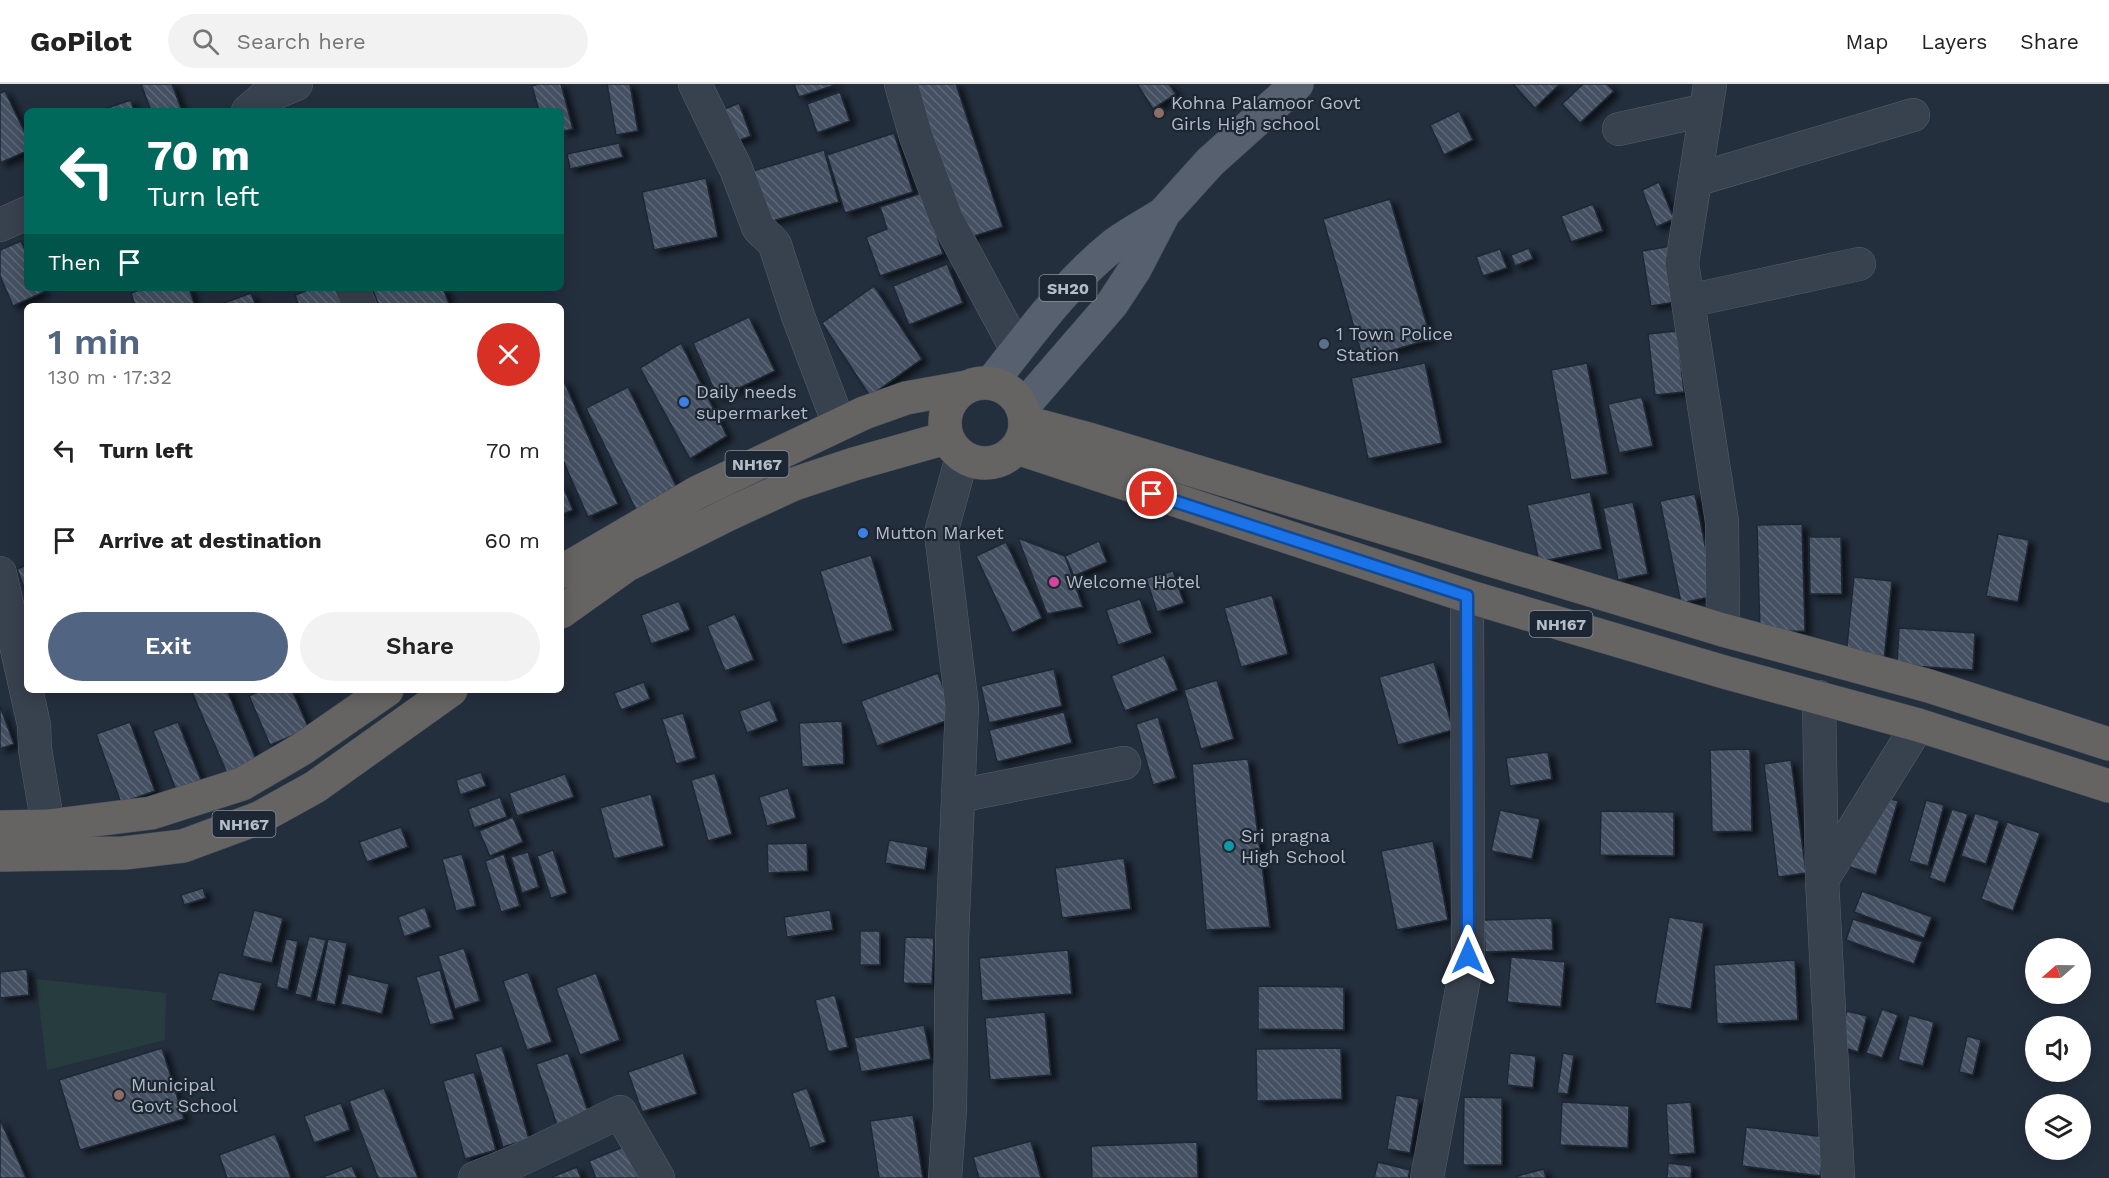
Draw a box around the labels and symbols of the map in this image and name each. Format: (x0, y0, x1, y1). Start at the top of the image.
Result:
place label: Kohna Palamoor Govt Girls High school (1171, 92, 1361, 134)
marker: Kohna Palamoor Govt Girls High school (1152, 106, 1166, 120)
road number: SH20 (1040, 275, 1096, 301)
place label: 1 Town Police Station (1336, 323, 1453, 365)
marker: 1 Town Police Station (1317, 337, 1331, 351)
place label: Daily needs supermarket (696, 381, 808, 423)
marker: Daily needs supermarket (677, 395, 691, 409)
road number: NH167 (726, 451, 789, 477)
pin (1126, 468, 1177, 519)
place label: Mutton Market (875, 522, 1004, 543)
marker: Mutton Market (856, 526, 870, 540)
place label: Welcome Hotel (1066, 571, 1201, 592)
marker: Welcome Hotel (1047, 575, 1061, 589)
road number: NH167 (1530, 611, 1592, 637)
road number: NH167 (212, 811, 276, 837)
place label: Sri pragna High School (1241, 825, 1346, 867)
marker: Sri pragna High School (1222, 839, 1236, 853)
position arrow (1436, 924, 1500, 988)
north arrow (2025, 938, 2091, 1004)
place label: Municipal Govt School (131, 1074, 238, 1116)
marker: Municipal Govt School (112, 1088, 126, 1102)

